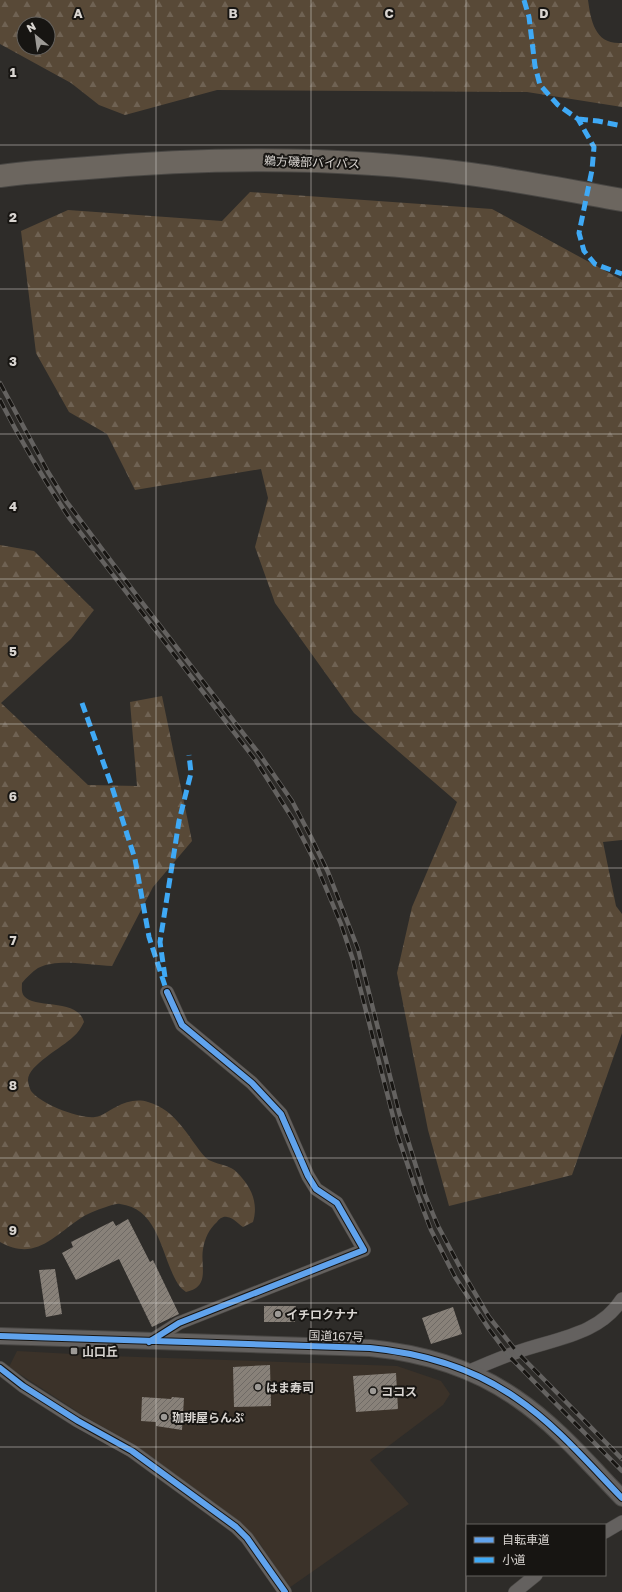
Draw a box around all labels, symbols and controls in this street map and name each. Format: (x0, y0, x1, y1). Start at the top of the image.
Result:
text: A (73, 5, 83, 21)
text: B (228, 5, 238, 21)
text: C (384, 5, 394, 21)
text: D (539, 5, 549, 21)
north arrow (16, 16, 56, 56)
text: N (24, 19, 38, 35)
text: 1 (10, 64, 17, 80)
street label: 鵜方磯部バイパス (264, 153, 360, 171)
text: 2 (9, 209, 17, 225)
text: 3 (9, 353, 17, 369)
text: 4 (9, 498, 17, 514)
text: 5 (9, 643, 17, 659)
text: 6 (9, 788, 17, 804)
text: 7 (9, 932, 17, 948)
text: 8 (9, 1077, 17, 1093)
text: 9 (9, 1222, 17, 1238)
place label: イチロクナナ (286, 1307, 358, 1322)
marker: イチロクナナ (273, 1309, 283, 1319)
street label: 国道167号 (308, 1328, 364, 1344)
place label: 山口丘 (82, 1344, 118, 1359)
marker: 山口丘 (69, 1346, 79, 1356)
place label: はま寿司 (266, 1380, 314, 1395)
marker: はま寿司 (253, 1382, 263, 1392)
place label: ココス (381, 1384, 417, 1399)
marker: ココス (368, 1386, 378, 1396)
place label: 珈琲屋らんぷ (172, 1410, 244, 1425)
marker: 珈琲屋らんぷ (159, 1412, 169, 1422)
legend (466, 1524, 606, 1576)
text: 自転車道 (502, 1532, 550, 1547)
text: 小道 (502, 1552, 526, 1567)

